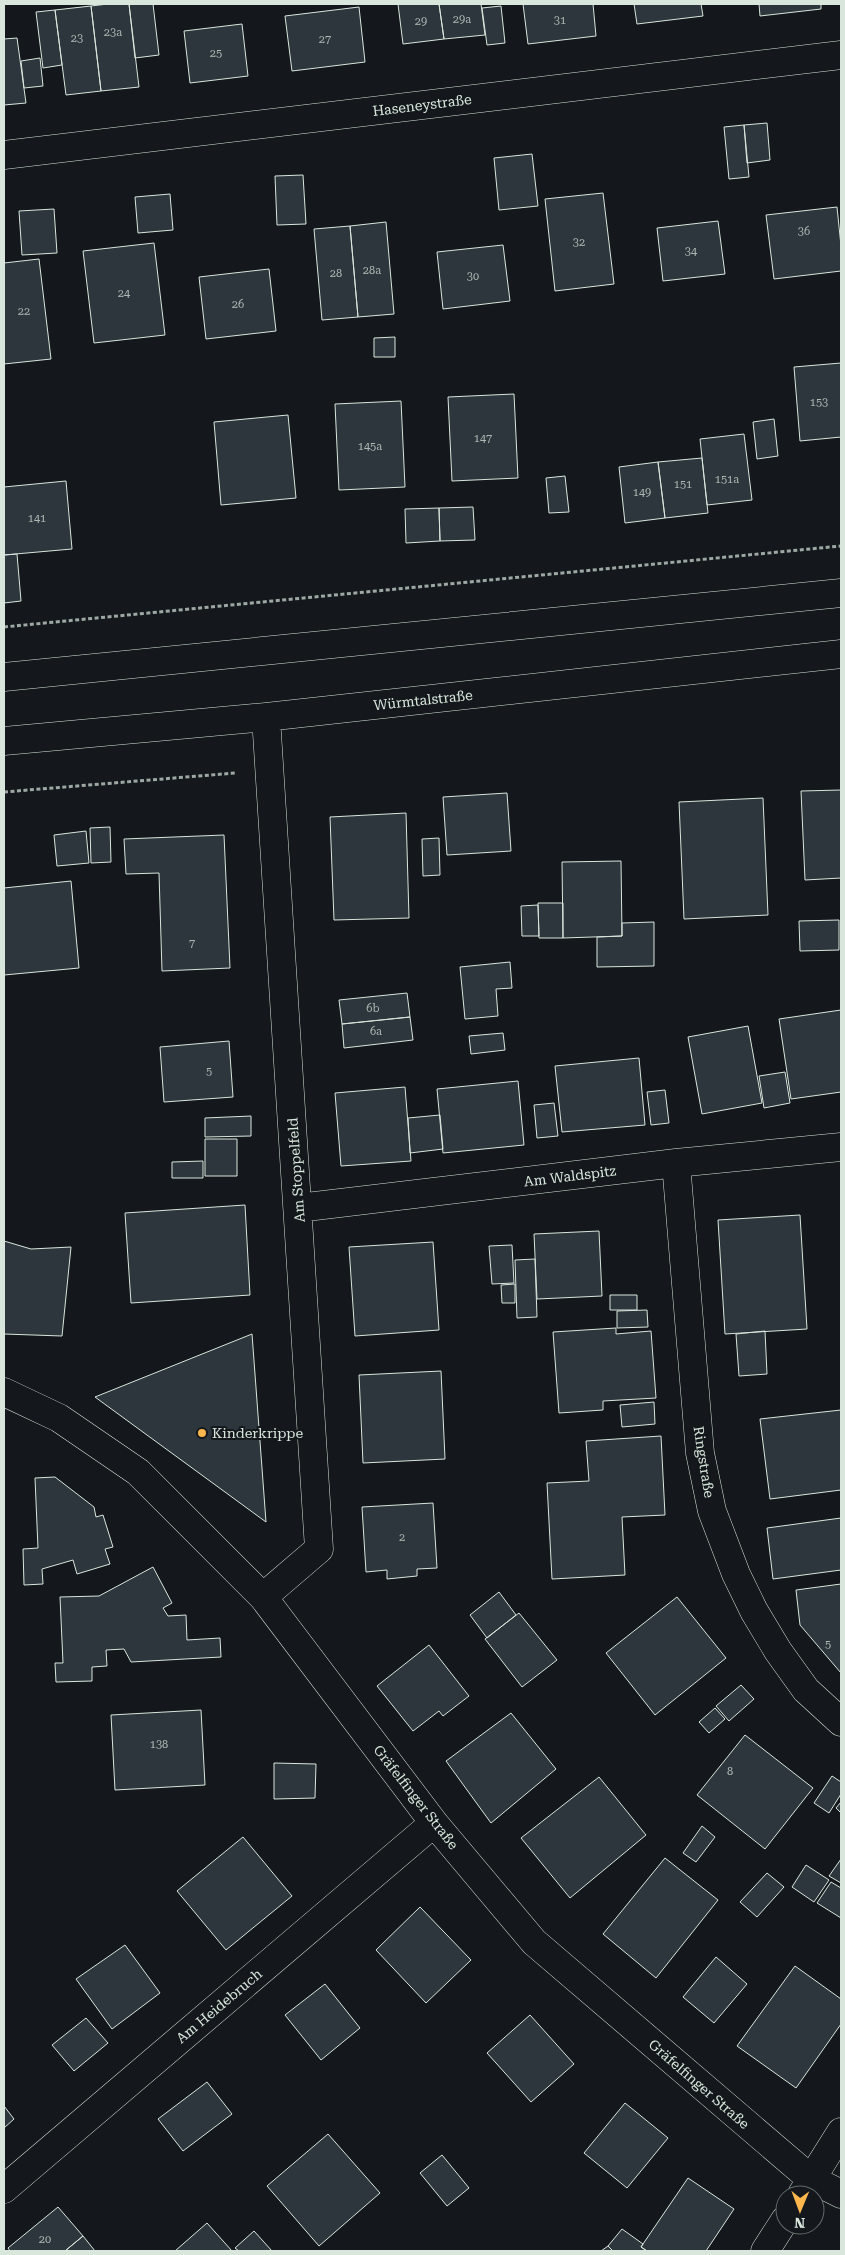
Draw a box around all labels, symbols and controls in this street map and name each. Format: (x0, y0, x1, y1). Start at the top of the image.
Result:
house number: 29a (453, 13, 471, 26)
house number: 31 (554, 14, 566, 27)
house number: 29 (415, 15, 427, 28)
house number: 23a (104, 26, 122, 39)
house number: 23 (71, 32, 83, 45)
house number: 27 (319, 33, 331, 46)
house number: 25 (210, 47, 222, 60)
street label: Haseneystraße (372, 91, 473, 119)
house number: 36 (798, 225, 810, 238)
house number: 32 (573, 236, 585, 249)
house number: 34 (685, 245, 698, 258)
house number: 28a (363, 264, 381, 277)
house number: 28 (330, 267, 342, 280)
house number: 30 (467, 270, 479, 283)
house number: 24 (118, 287, 131, 300)
house number: 26 (232, 298, 244, 311)
house number: 22 (18, 305, 30, 318)
house number: 153 (810, 396, 828, 409)
house number: 147 (474, 432, 492, 445)
house number: 145a (358, 440, 382, 453)
house number: 151a (715, 473, 739, 486)
house number: 151 (674, 478, 692, 491)
house number: 149 (633, 486, 651, 499)
house number: 141 (28, 512, 46, 525)
street label: Würmtalstraße (373, 687, 474, 713)
house number: 7 (189, 937, 195, 950)
house number: 6b (366, 1002, 380, 1015)
house number: 6a (370, 1025, 382, 1038)
house number: 5 (206, 1065, 212, 1078)
street label: Am Stoppelfeld (284, 1117, 308, 1223)
street label: Am Waldspitz (523, 1162, 617, 1190)
place label: Kinderkrippe (212, 1425, 304, 1441)
street label: Ringstraße (690, 1425, 718, 1499)
marker: Kinderkrippe (196, 1427, 208, 1439)
house number: 2 (399, 1531, 405, 1544)
house number: 5 (825, 1638, 831, 1651)
house number: 138 (150, 1738, 168, 1751)
street label: Gräfelfinger Straße (370, 1742, 462, 1853)
house number: 8 (727, 1765, 733, 1778)
street label: Am Heidebruch (173, 1966, 265, 2046)
street label: Gräfelfinger Straße (645, 2036, 753, 2132)
north arrow (775, 2185, 825, 2235)
text: N (794, 2215, 805, 2231)
house number: 20 (39, 2233, 51, 2246)

